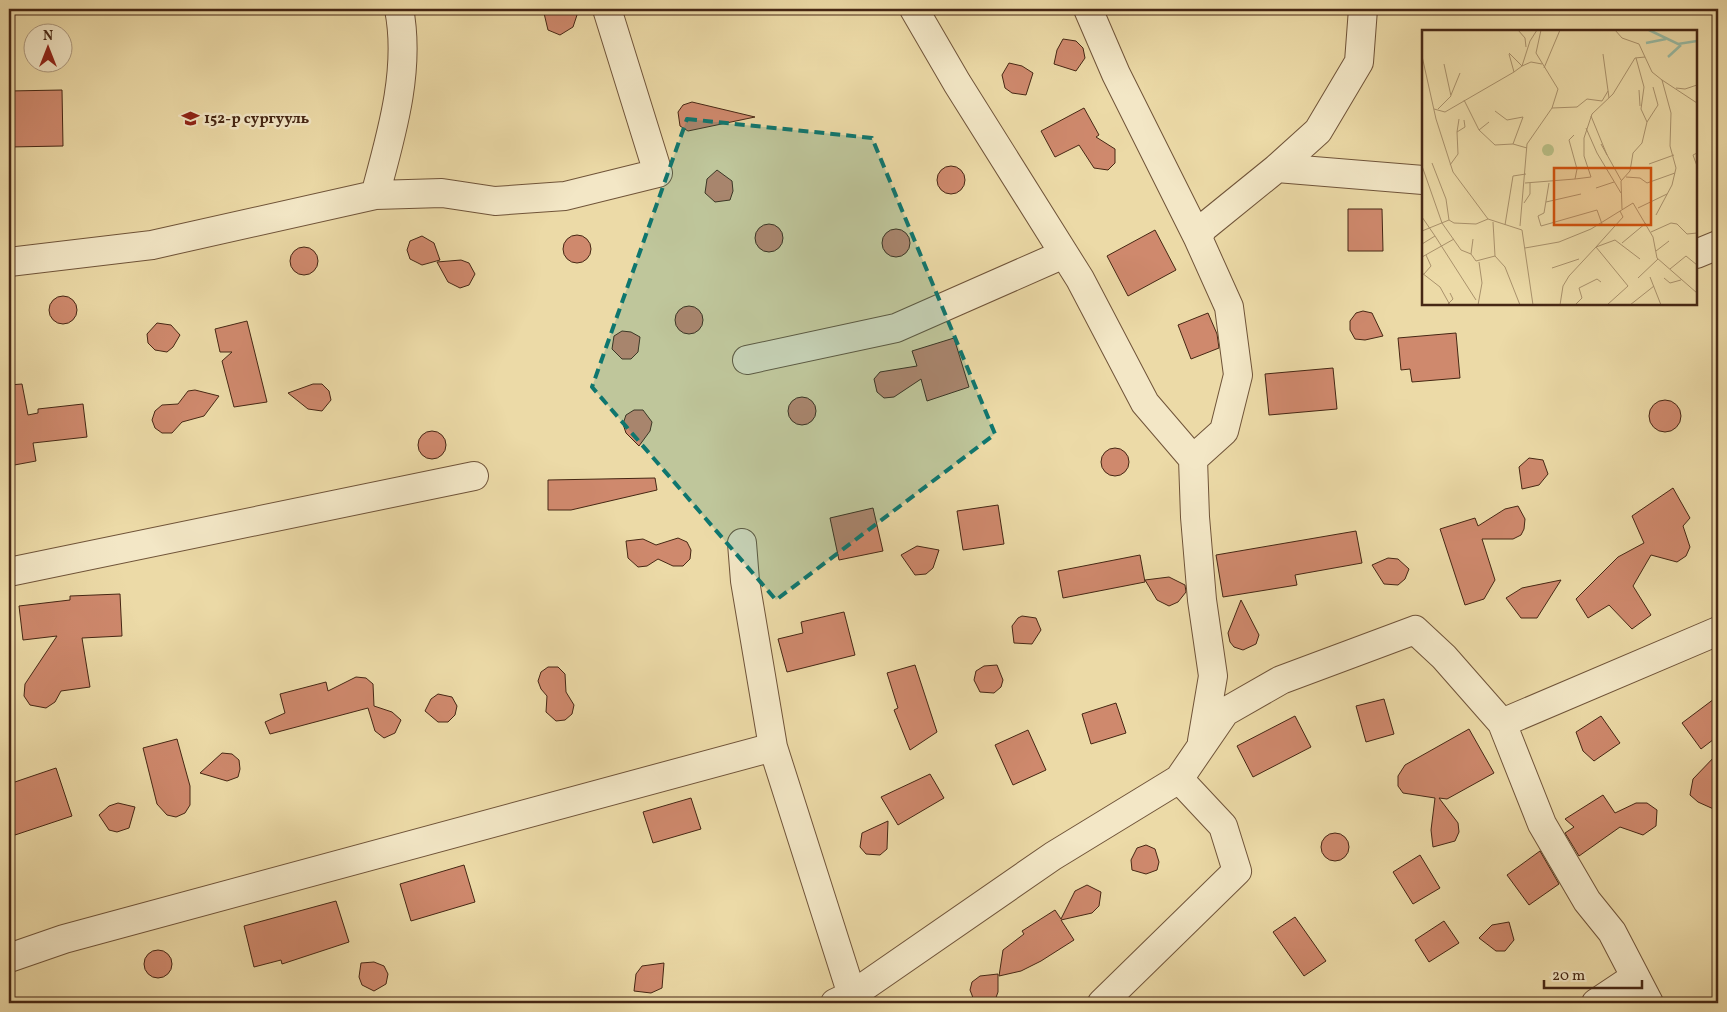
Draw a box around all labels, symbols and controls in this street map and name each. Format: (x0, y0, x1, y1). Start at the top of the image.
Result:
north arrow (22, 22, 72, 72)
text: N (43, 27, 53, 46)
inset map (1422, 30, 1697, 305)
school or university icon: 152-р сургууль (180, 108, 200, 128)
place label: 152-р сургууль (204, 109, 310, 130)
scale bar (1544, 957, 1642, 989)
text: 20 m (1552, 966, 1585, 987)

